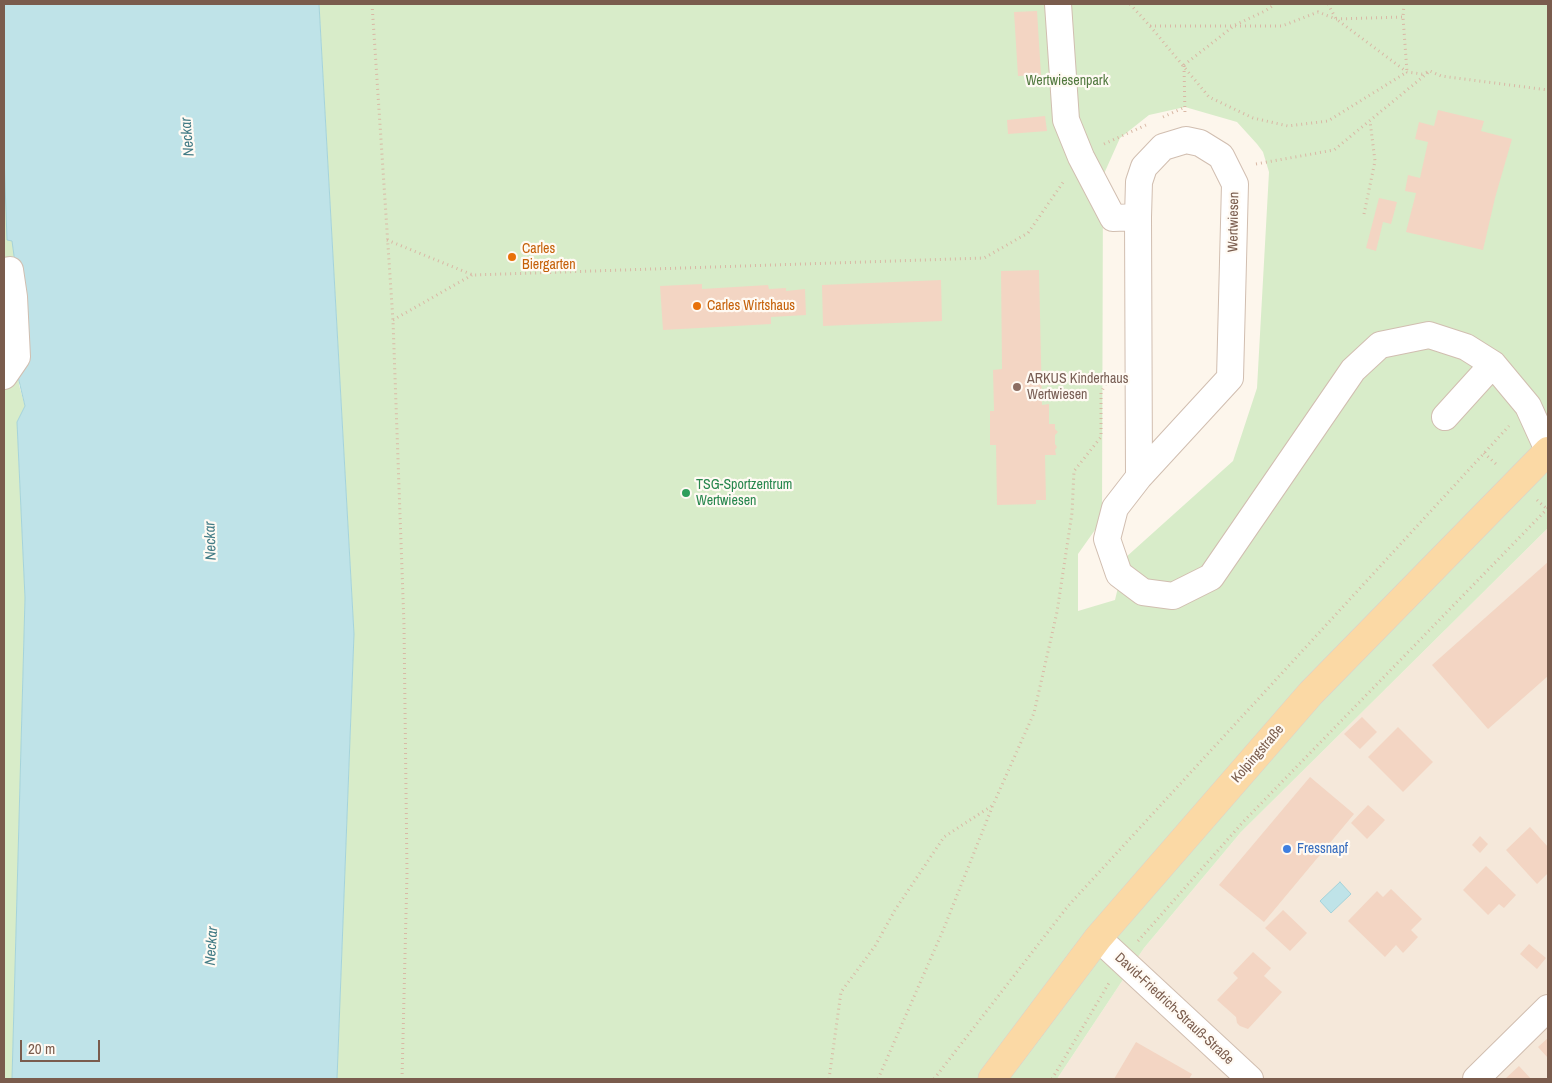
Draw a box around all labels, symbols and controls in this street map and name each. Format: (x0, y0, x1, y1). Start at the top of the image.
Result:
park label: Wertwiesenpark (1026, 73, 1108, 89)
water label: Neckar (177, 117, 199, 157)
street label: Wertwiesen (1225, 192, 1243, 252)
place label: Carles Biergarten (522, 241, 576, 274)
marker: Carles Biergarten (506, 251, 518, 263)
place label: Carles Wirtshaus (707, 298, 795, 314)
marker: Carles Wirtshaus (691, 300, 703, 312)
place label: ARKUS Kinderhaus Wertwiesen (1027, 371, 1128, 404)
marker: ARKUS Kinderhaus Wertwiesen (1011, 381, 1023, 393)
place label: TSG-Sportzentrum Wertwiesen (696, 477, 792, 510)
marker: TSG-Sportzentrum Wertwiesen (680, 487, 692, 499)
water label: Neckar (201, 521, 221, 561)
street label: Kolpingstraße (1228, 722, 1288, 786)
place label: Fressnapf (1297, 841, 1348, 857)
marker: Fressnapf (1281, 843, 1293, 855)
water label: Neckar (202, 926, 222, 966)
street label: David-Friedrich-Strauß-Straße (1111, 950, 1237, 1068)
scale bar (22, 1030, 102, 1062)
text: 20 m (28, 1038, 55, 1059)

